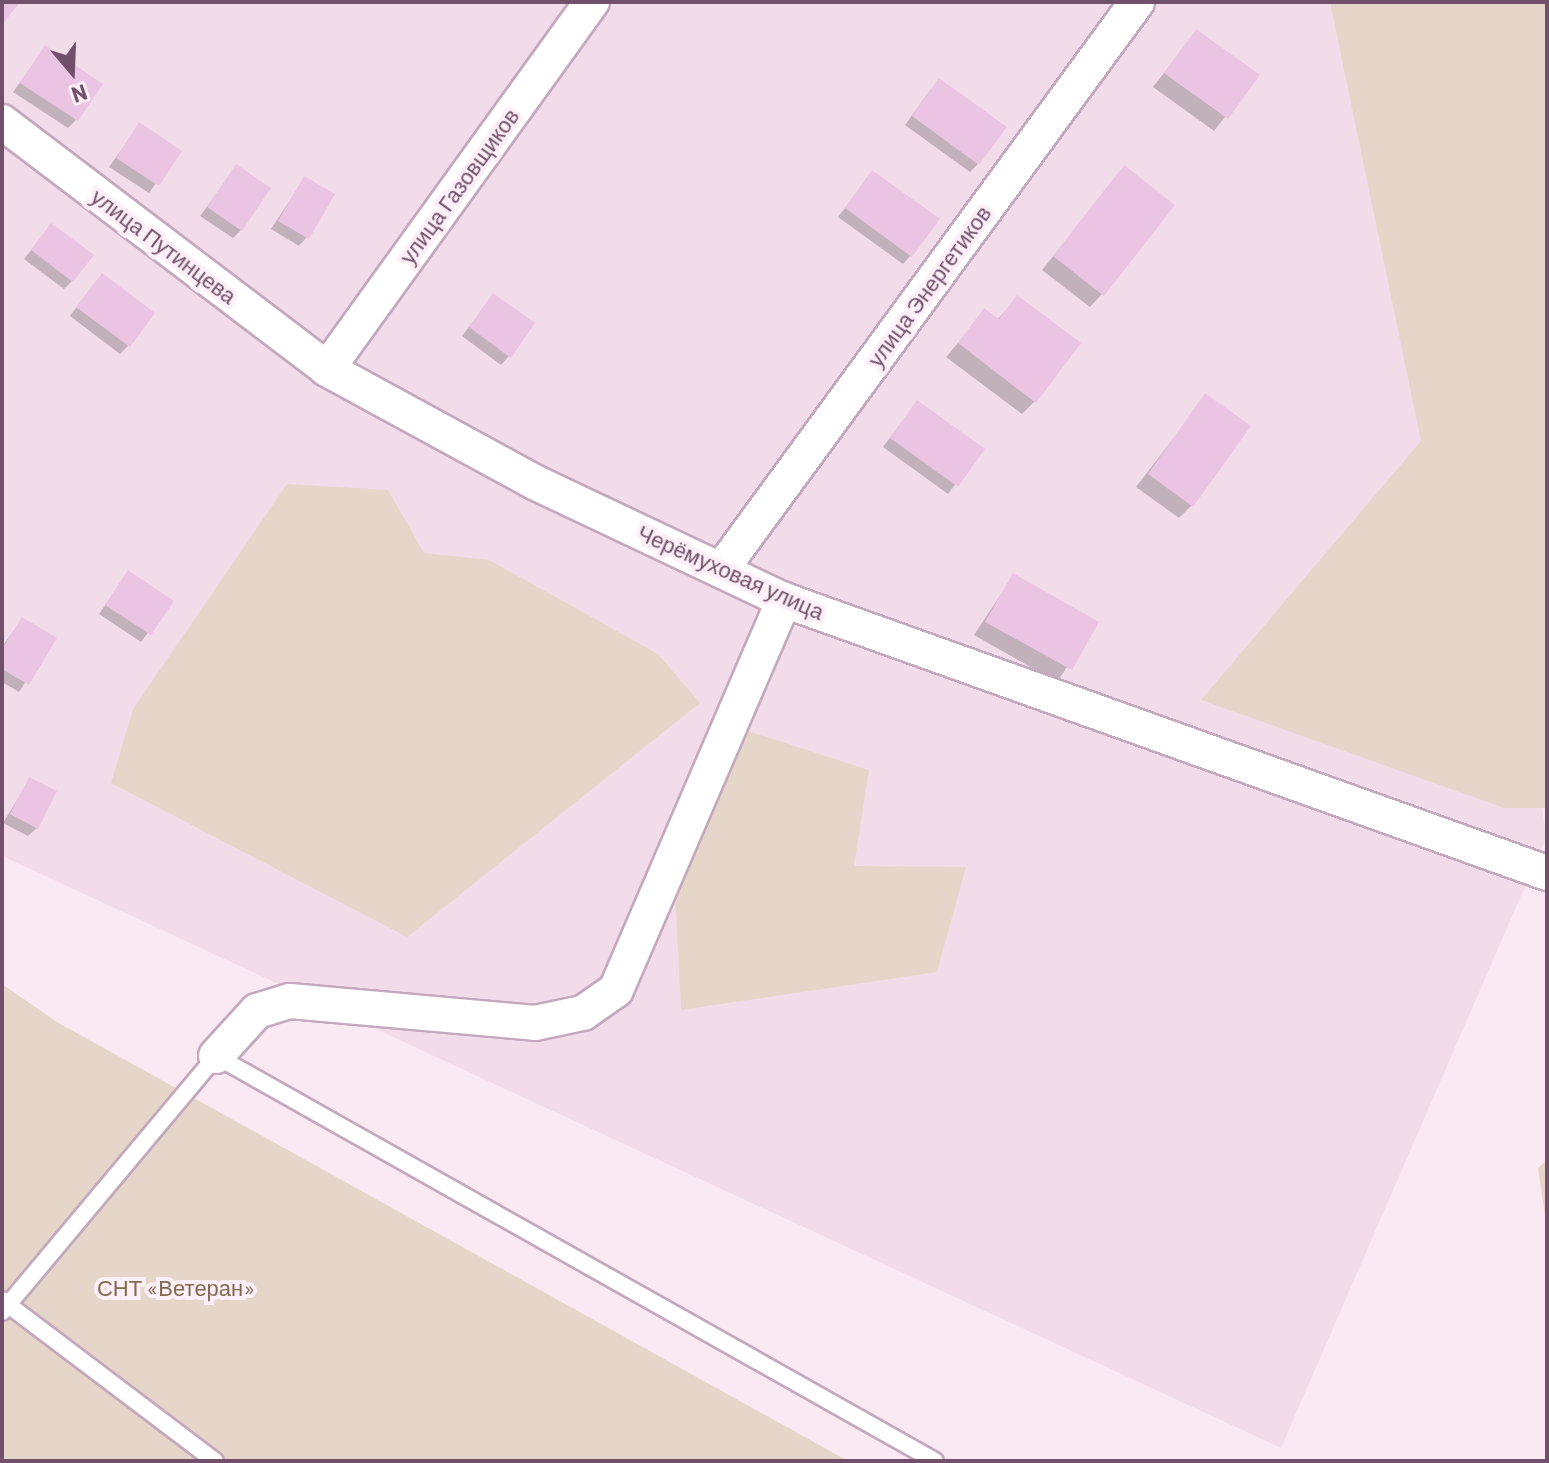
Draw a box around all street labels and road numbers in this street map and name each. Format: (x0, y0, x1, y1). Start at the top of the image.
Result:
street label: улица Газовщиков (394, 103, 524, 269)
street label: улица Путинцева (86, 183, 242, 309)
street label: улица Энергетиков (862, 200, 996, 372)
street label: Черёмуховая улица (634, 519, 828, 625)

